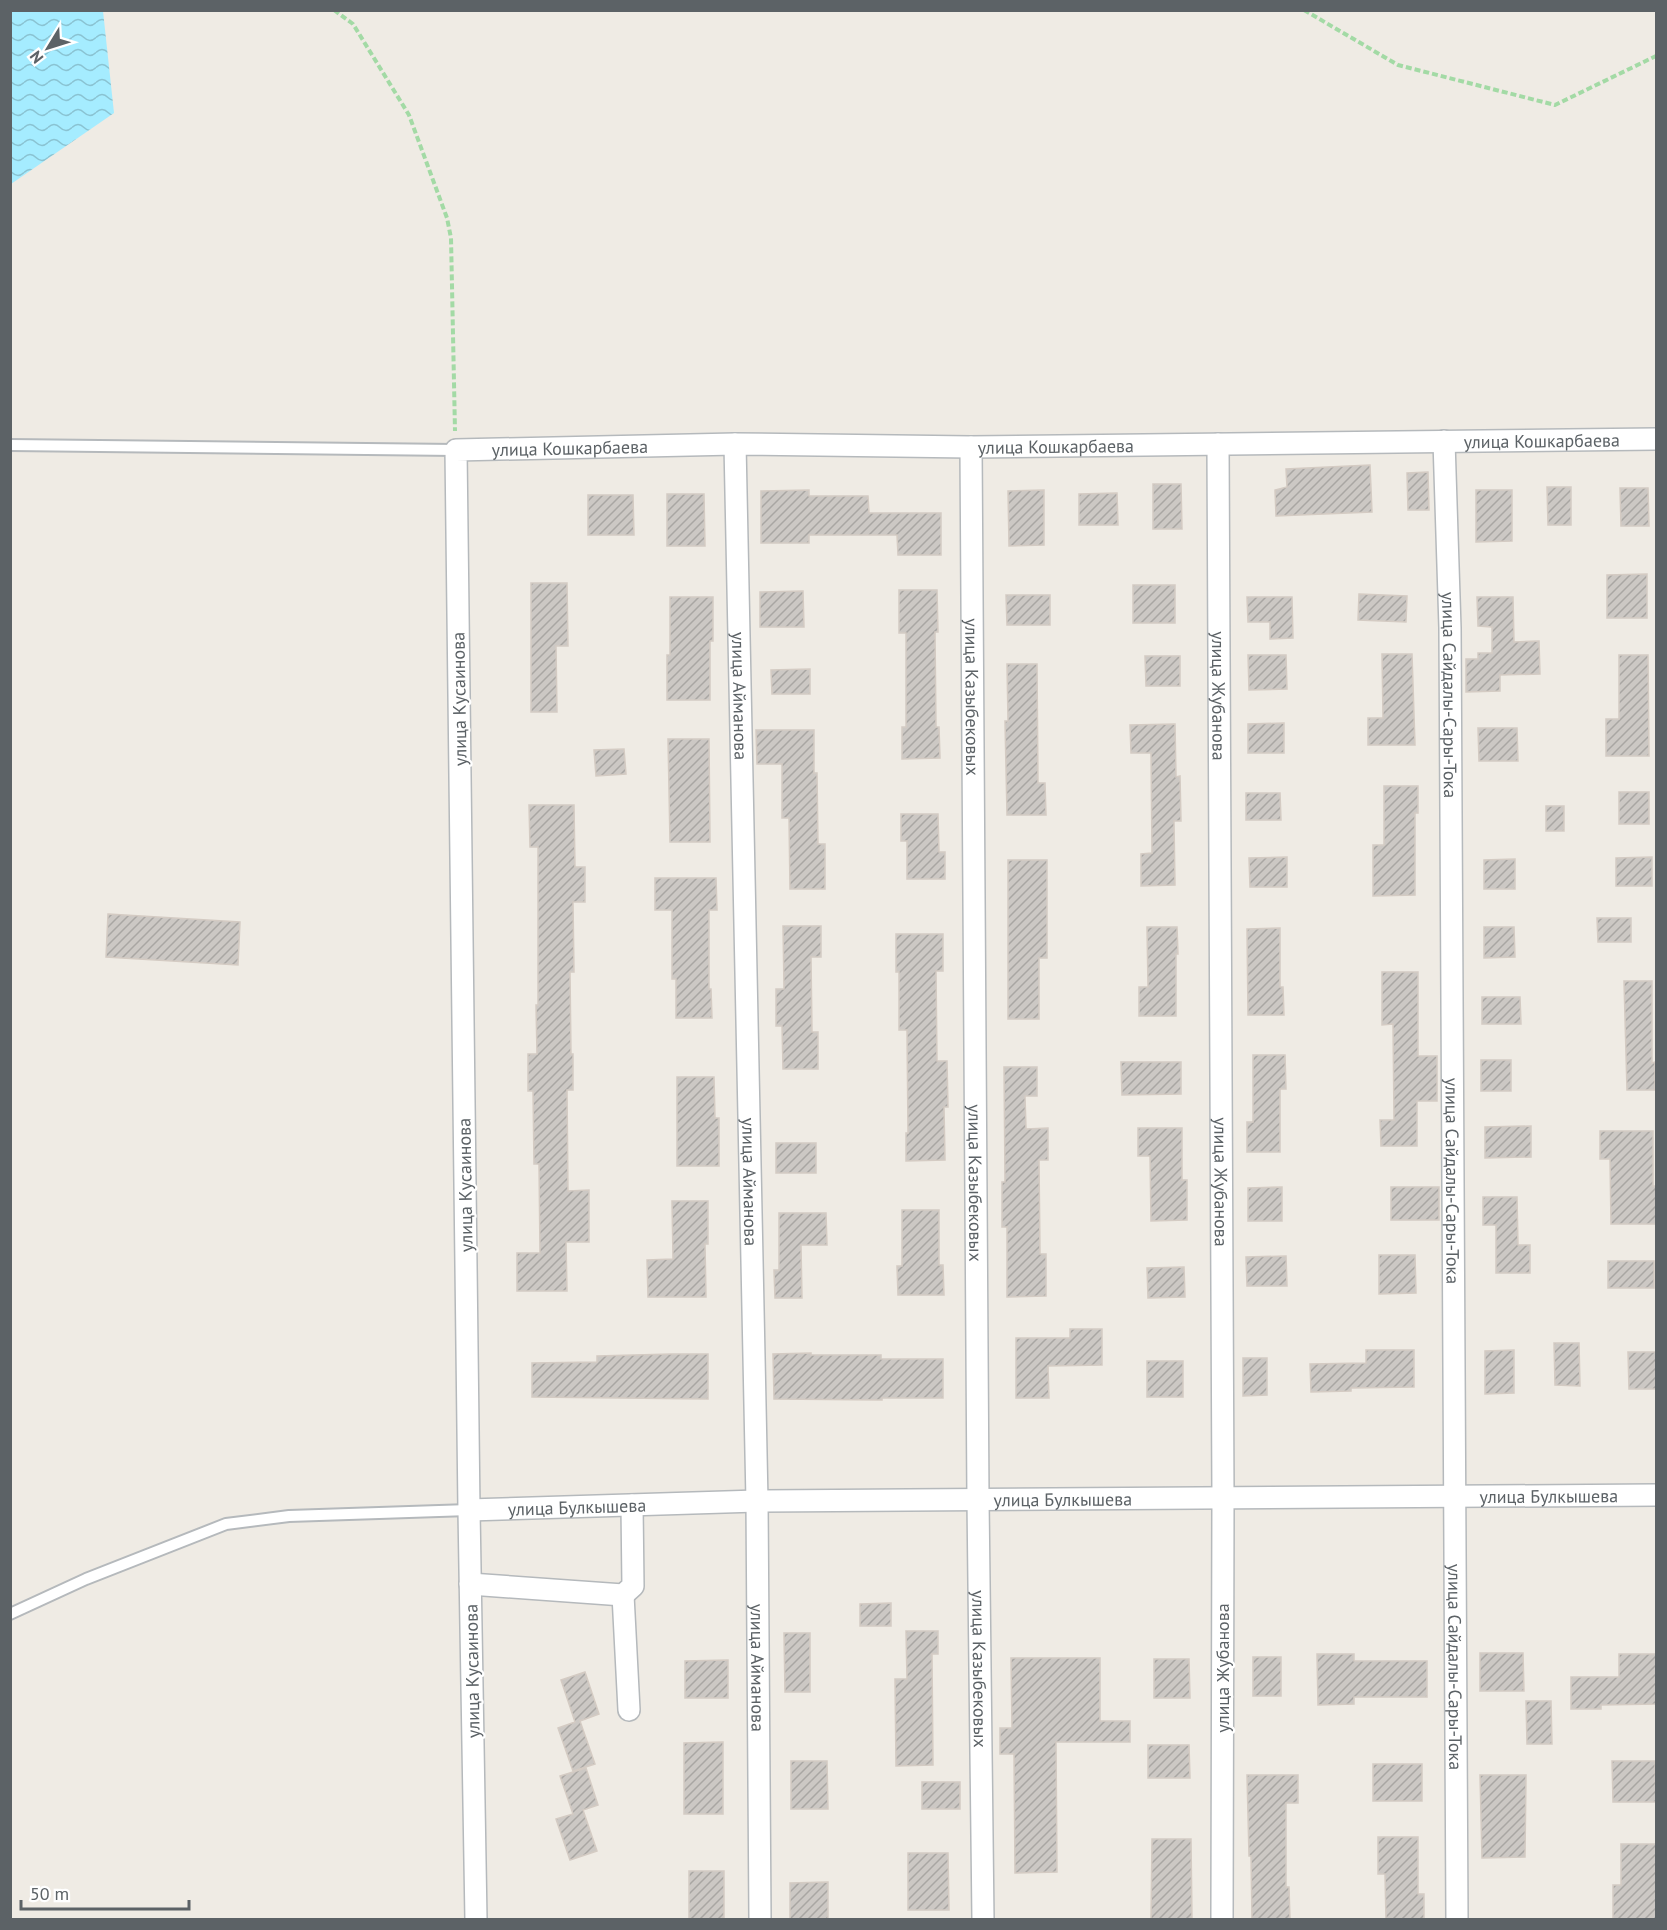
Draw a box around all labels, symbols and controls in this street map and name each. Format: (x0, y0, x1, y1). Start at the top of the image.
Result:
north arrow (18, 18, 78, 78)
text: N (25, 47, 47, 68)
street label: улица Кошкарбаева (1463, 428, 1620, 453)
street label: улица Кошкарбаева (491, 434, 648, 461)
street label: улица Кошкарбаева (977, 434, 1134, 458)
street label: улица Сайдалы-Сары-Тока (1437, 591, 1462, 798)
street label: улица Казыбековых (961, 618, 985, 776)
street label: улица Жубанова (1207, 631, 1231, 761)
street label: улица Кусаинова (446, 632, 472, 766)
street label: улица Айманова (727, 632, 753, 760)
street label: улица Сайдалы-Сары-Тока (1441, 1078, 1465, 1284)
street label: улица Казыбековых (964, 1104, 988, 1262)
street label: улица Айманова (738, 1117, 763, 1246)
street label: улица Жубанова (1210, 1117, 1233, 1247)
street label: улица Кусаинова (452, 1118, 478, 1252)
street label: улица Булкышева (1479, 1484, 1618, 1508)
street label: улица Булкышева (993, 1487, 1132, 1511)
street label: улица Булкышева (507, 1493, 647, 1520)
street label: улица Сайдалы-Сары-Тока (1444, 1564, 1468, 1770)
street label: улица Казыбековых (968, 1590, 992, 1748)
street label: улица Жубанова (1211, 1603, 1234, 1733)
street label: улица Кусаинова (459, 1604, 485, 1738)
street label: улица Айманова (746, 1604, 770, 1732)
scale bar (21, 1873, 189, 1911)
text: 50 m (30, 1882, 69, 1905)

